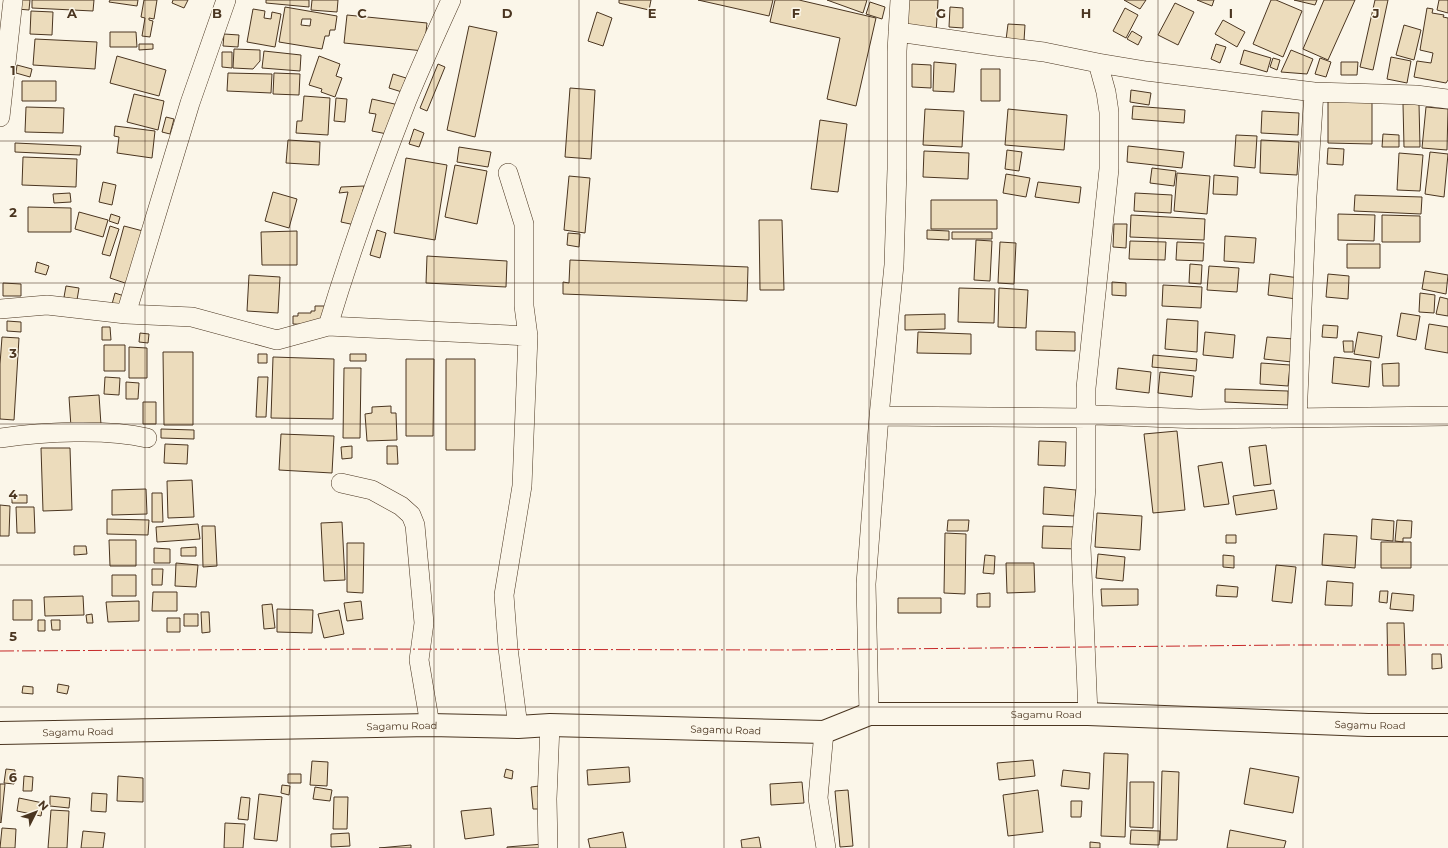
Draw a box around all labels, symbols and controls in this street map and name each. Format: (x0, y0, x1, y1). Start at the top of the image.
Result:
text: A (66, 5, 78, 21)
text: B (212, 5, 222, 21)
text: C (357, 5, 367, 21)
text: D (502, 5, 513, 21)
text: E (648, 5, 657, 21)
text: F (792, 5, 800, 21)
text: G (936, 5, 946, 21)
text: H (1081, 5, 1091, 21)
text: I (1229, 5, 1233, 21)
text: J (1371, 5, 1380, 21)
text: 1 (10, 62, 16, 78)
text: 2 (9, 204, 17, 220)
text: 3 (8, 345, 17, 361)
text: 4 (9, 486, 18, 502)
text: 5 (9, 628, 17, 644)
street label: Sagamu Road (1011, 708, 1082, 721)
street label: Sagamu Road (1334, 718, 1406, 732)
street label: Sagamu Road (366, 719, 438, 733)
street label: Sagamu Road (690, 723, 761, 737)
street label: Sagamu Road (42, 725, 114, 739)
text: 6 (9, 769, 18, 785)
north arrow (16, 792, 56, 832)
text: N (35, 797, 52, 813)

